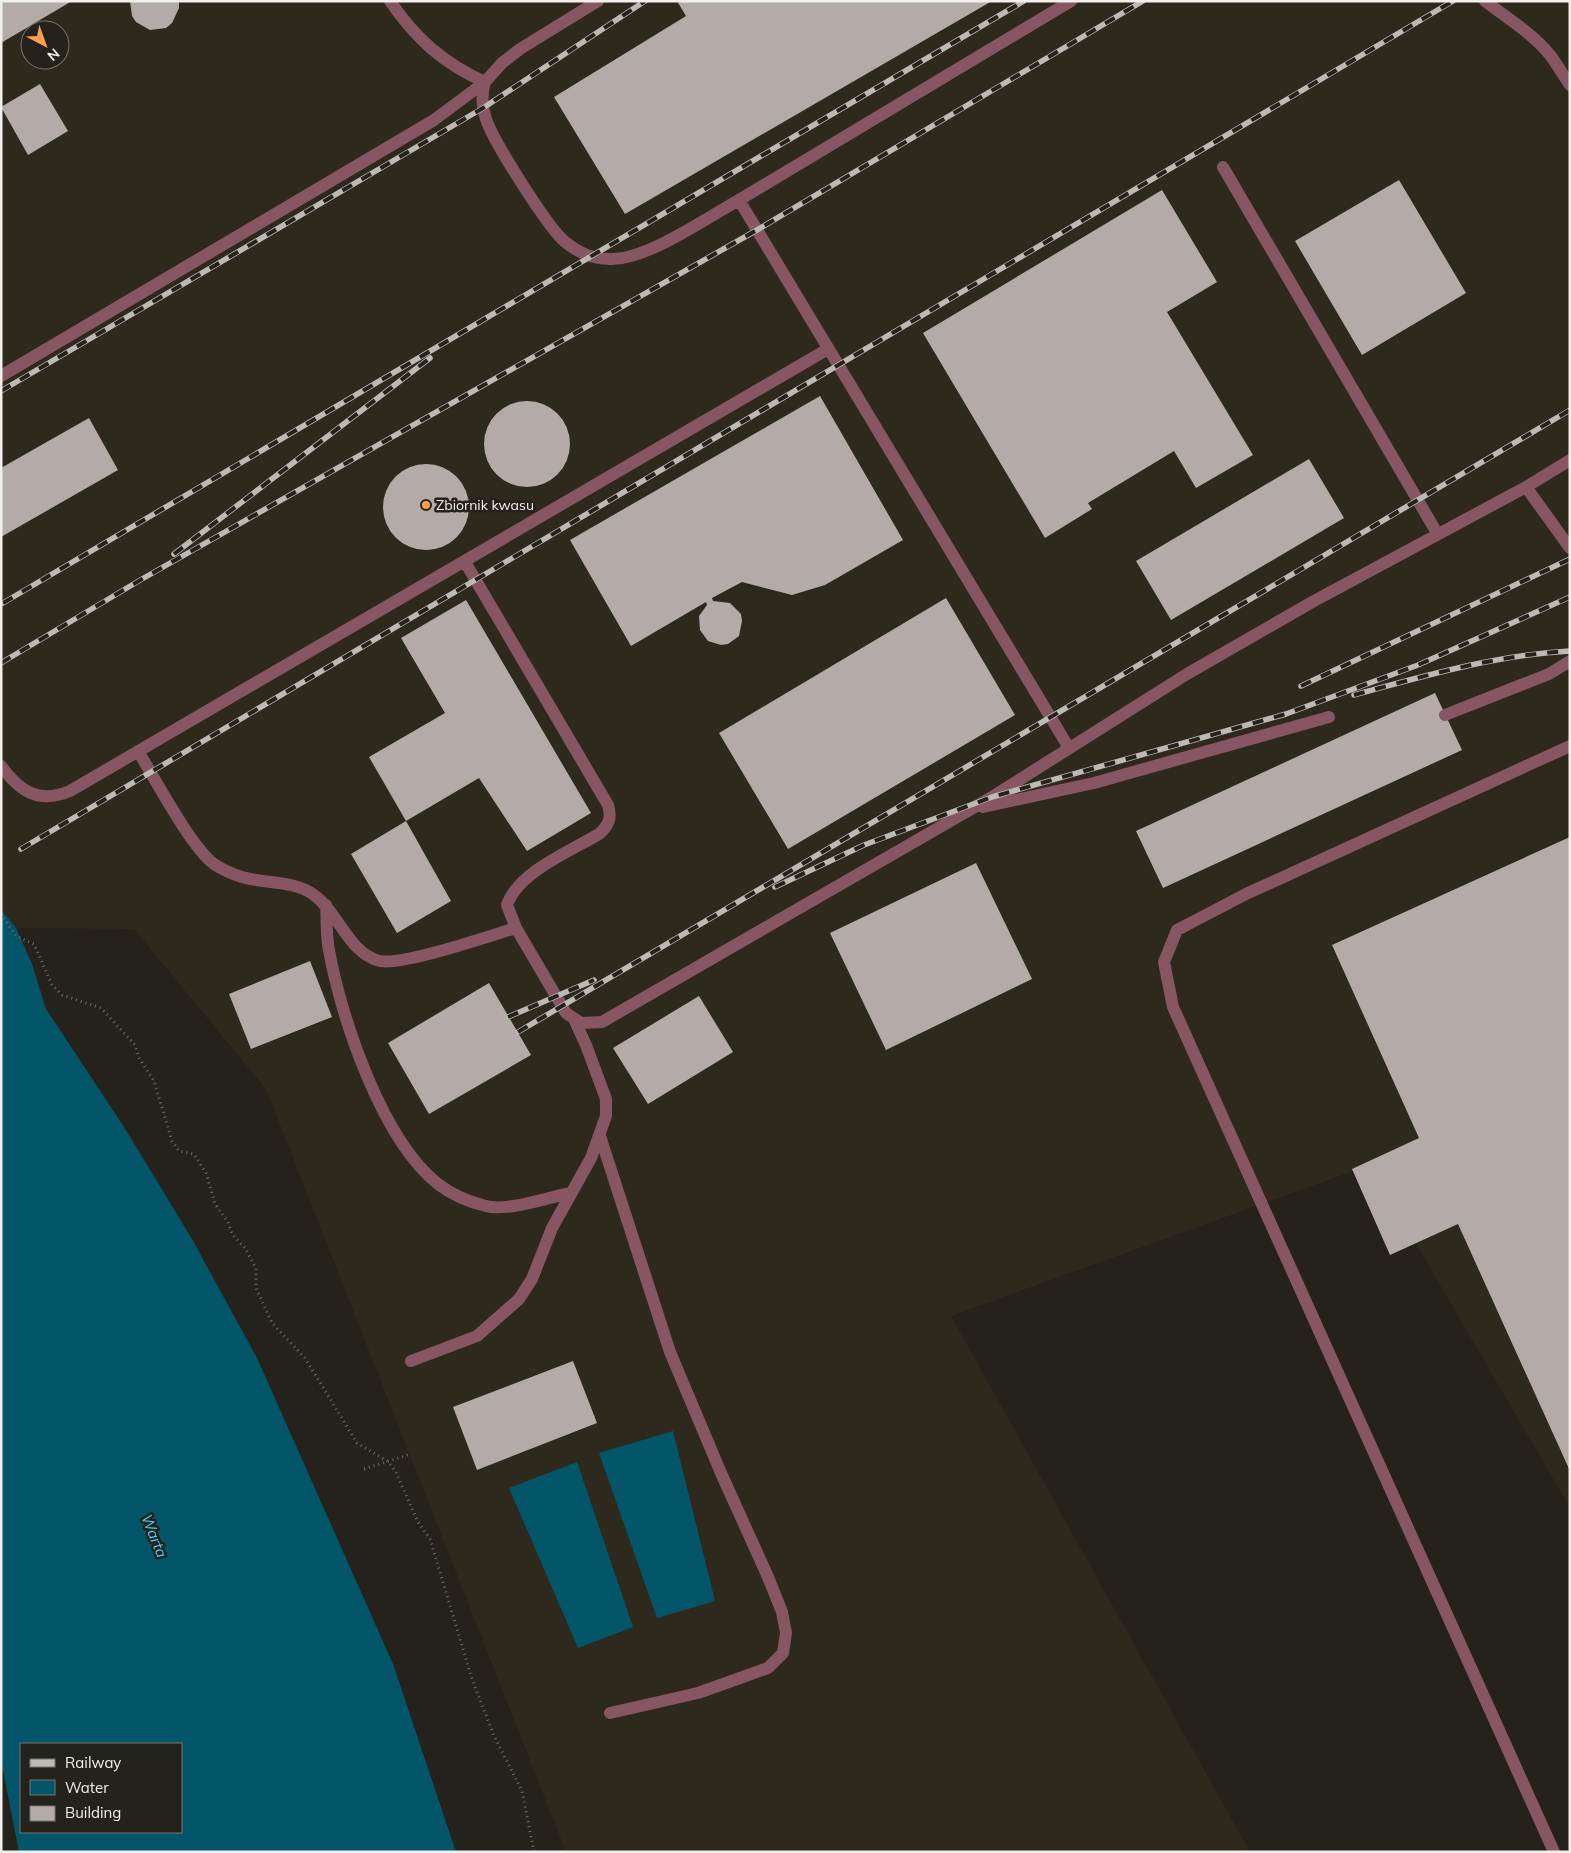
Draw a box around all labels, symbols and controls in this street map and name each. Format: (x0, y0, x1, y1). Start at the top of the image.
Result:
north arrow (20, 20, 70, 70)
text: N (44, 45, 63, 65)
place label: Zbiornik kwasu (436, 496, 534, 514)
marker: Zbiornik kwasu (420, 499, 432, 511)
water label: Warta (137, 1511, 172, 1560)
legend (20, 1743, 182, 1833)
text: Railway (65, 1753, 121, 1772)
text: Water (65, 1778, 109, 1797)
text: Building (65, 1803, 121, 1822)

